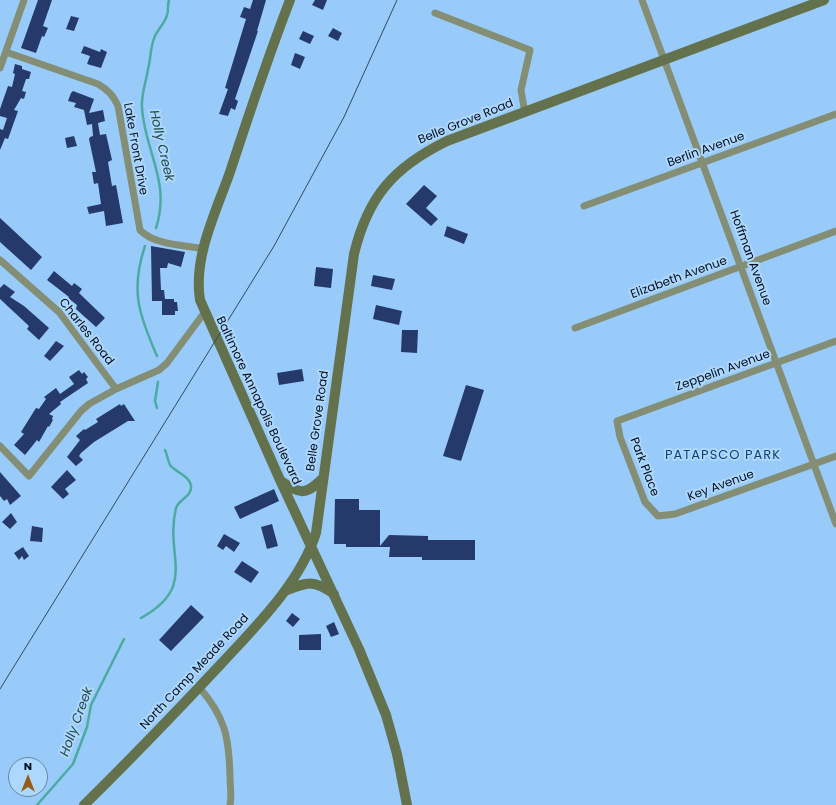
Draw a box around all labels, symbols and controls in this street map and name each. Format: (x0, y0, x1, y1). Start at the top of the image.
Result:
street label: Belle Grove Road (416, 96, 516, 148)
street label: Lake Front Drive (120, 102, 150, 196)
water label: Holly Creek (145, 109, 177, 183)
street label: Berlin Avenue (665, 129, 747, 171)
street label: Hoffman Avenue (726, 208, 774, 308)
street label: Elizabeth Avenue (629, 254, 729, 302)
street label: Charles Road (56, 296, 116, 368)
street label: Baltimore Annapolis Boulevard (213, 315, 303, 487)
street label: Zeppelin Avenue (674, 347, 772, 395)
street label: Belle Grove Road (304, 370, 332, 472)
street label: Park Place (626, 436, 662, 498)
district label: PATAPSCO PARK (665, 448, 781, 464)
street label: Key Avenue (686, 467, 756, 505)
street label: North Camp Meade Road (138, 611, 252, 733)
water label: Holly Creek (57, 685, 97, 759)
north arrow (8, 757, 48, 797)
text: N (24, 758, 32, 774)

